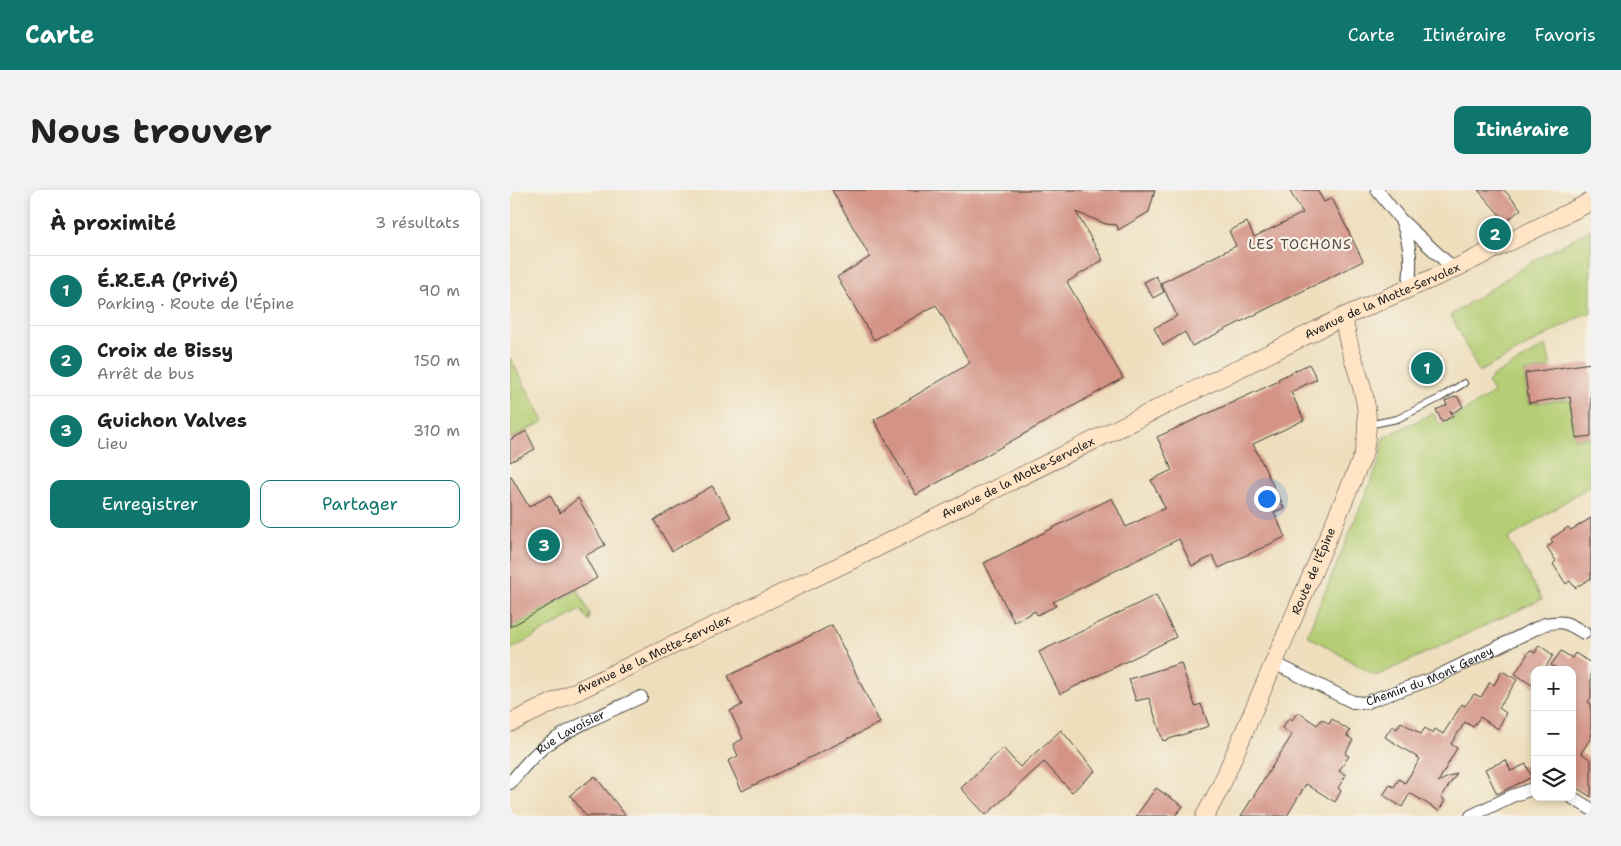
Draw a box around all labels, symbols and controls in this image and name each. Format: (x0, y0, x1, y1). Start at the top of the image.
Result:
text: Carte (25, 19, 94, 51)
text: Carte (1348, 23, 1395, 47)
text: Itinéraire (1423, 23, 1507, 47)
text: Favoris (1535, 23, 1596, 47)
button: Itinéraire (1454, 106, 1591, 154)
text: Nous trouver (30, 107, 272, 154)
text: À proximité (50, 209, 176, 237)
text: 3 résultats (375, 212, 460, 233)
pin: 2 (1479, 215, 1511, 253)
district label: LES TOCHONS (1248, 235, 1352, 253)
street label: Avenue de la Motte-Servolex (1302, 259, 1463, 343)
text: É.R.E.A (Privé) (97, 268, 238, 293)
text: 1 (62, 280, 70, 301)
text: 90 m (419, 280, 460, 301)
text: Parking · Route de l'Épine (97, 293, 294, 314)
text: Croix de Bissy (97, 338, 233, 363)
pin: 1 (1411, 349, 1443, 387)
text: 2 (60, 350, 72, 371)
text: 150 m (413, 350, 460, 371)
text: Arrêt de bus (97, 363, 195, 384)
text: Guichon Valves (97, 408, 247, 433)
text: 3 (60, 420, 72, 441)
text: 310 m (413, 420, 460, 441)
text: Lieu (97, 433, 128, 454)
street label: Avenue de la Motte-Servolex (939, 433, 1097, 522)
button: Enregistrer (50, 480, 250, 528)
button: Partager (260, 480, 460, 528)
your location (1254, 486, 1280, 512)
street label: Route de l'Épine (1288, 525, 1339, 617)
pin: 3 (528, 526, 560, 564)
street label: Avenue de la Motte-Servolex (574, 611, 733, 698)
street label: Chemin du Mont Geney (1364, 642, 1496, 710)
map controls (1531, 666, 1576, 801)
button: + (1531, 666, 1576, 711)
street label: Rue Lavoisier (532, 706, 608, 758)
button: − (1531, 711, 1576, 756)
button: layers (1531, 756, 1576, 801)

